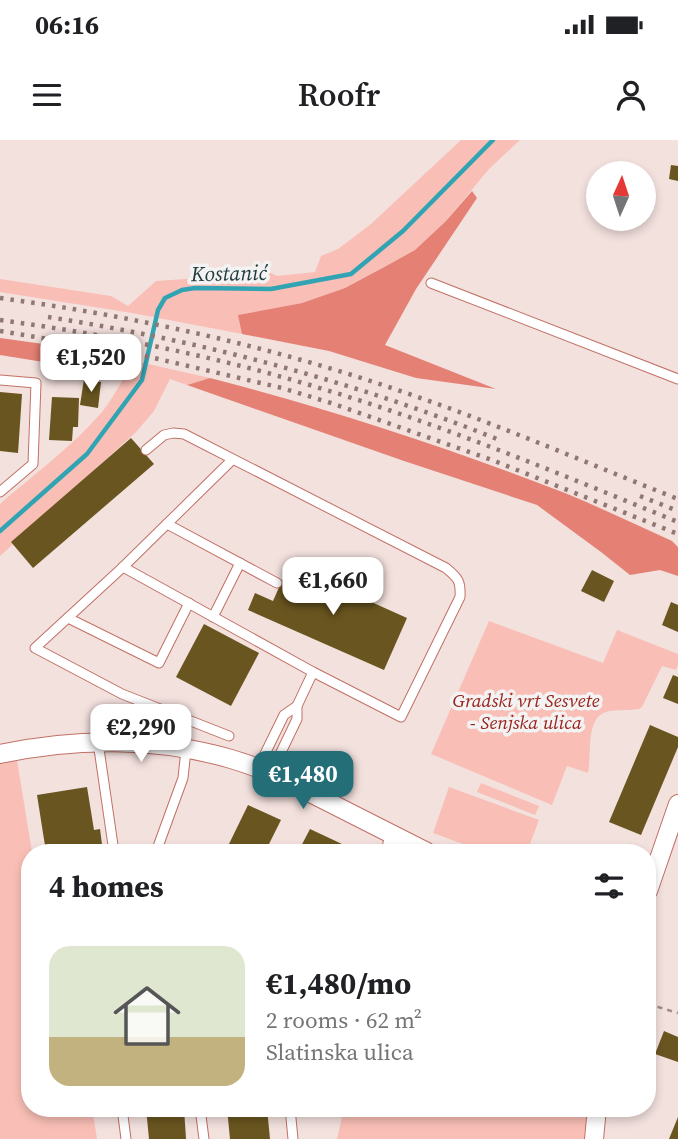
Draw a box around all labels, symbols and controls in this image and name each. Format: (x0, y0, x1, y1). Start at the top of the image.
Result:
text: 06:16 (35, 7, 99, 43)
text: Roofr (298, 73, 380, 117)
icon: menu (28, 76, 66, 114)
icon: person (612, 76, 650, 114)
north arrow (586, 161, 656, 231)
map controls (586, 161, 656, 231)
water label: Kostanić (190, 258, 269, 288)
pin: €1,520 (34, 334, 148, 394)
text: €1,520 (56, 341, 126, 373)
pin: €1,660 (276, 558, 390, 617)
text: €1,660 (298, 564, 368, 596)
park label: Gradski vrt Sesvete - Senjska ulica (453, 687, 600, 735)
pin: €2,290 (84, 704, 198, 764)
text: €2,290 (106, 711, 176, 743)
pin: €1,480 (246, 752, 360, 811)
text: €1,480 (268, 758, 338, 790)
text: 4 homes (49, 866, 164, 907)
icon: filters (590, 867, 628, 905)
text: €1,480/mo (266, 963, 411, 1004)
icon: home (105, 974, 189, 1058)
text: 2 rooms · 62 m² (266, 1004, 422, 1036)
text: Slatinska ulica (266, 1036, 414, 1068)

